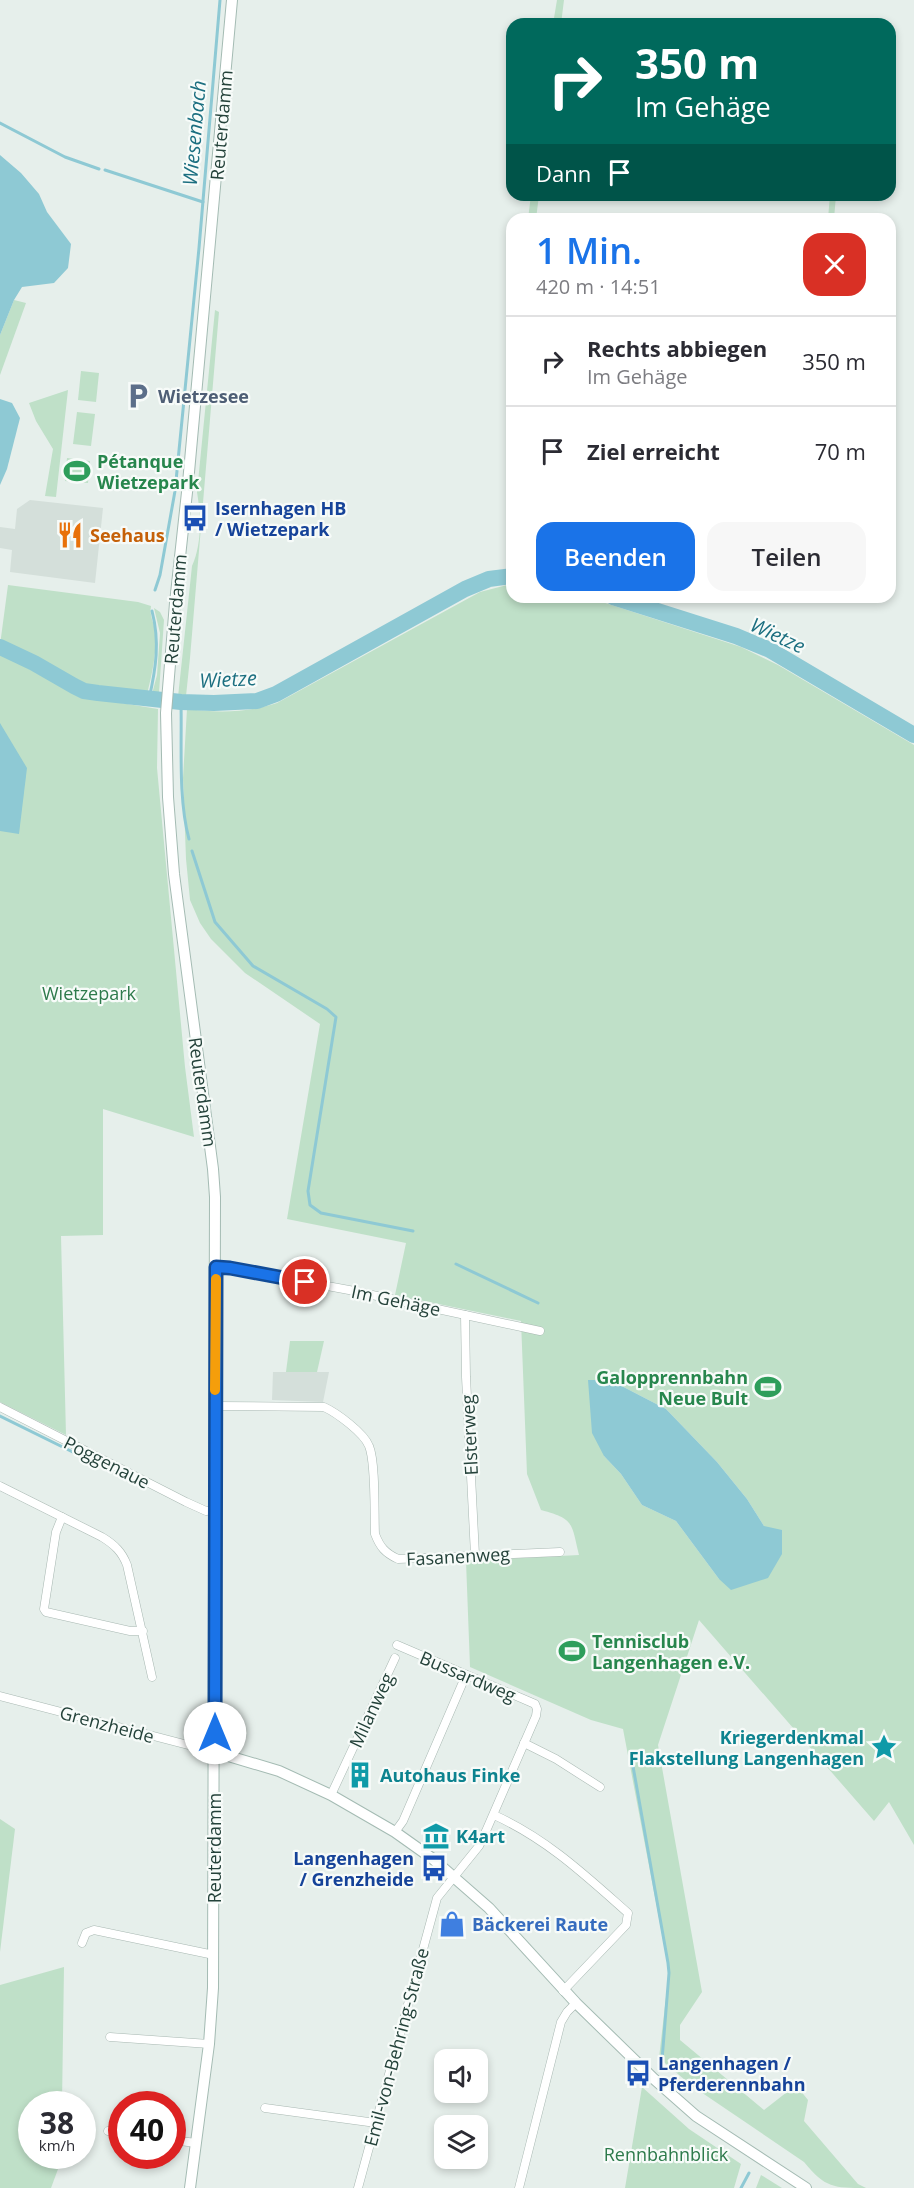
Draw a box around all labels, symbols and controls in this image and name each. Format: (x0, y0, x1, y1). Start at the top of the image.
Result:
text: 350 m (635, 34, 759, 91)
icon: right (536, 42, 614, 120)
street label: Reuterdamm (204, 69, 238, 181)
water label: Wiesenbach (176, 79, 212, 187)
text: Im Gehäge (635, 88, 771, 125)
icon: arrive (603, 156, 636, 189)
text: Dann (536, 158, 591, 188)
text: 1 Min. (536, 226, 642, 275)
button: close (803, 233, 866, 296)
text: 420 m · 14:51 (536, 273, 661, 300)
text: Rechts abbiegen (587, 333, 767, 363)
icon: right (536, 345, 569, 378)
text: 350 m (802, 346, 866, 376)
text: Im Gehäge (587, 363, 688, 390)
parking icon: Wietzesee (123, 381, 153, 411)
place label: Wietzesee (158, 384, 249, 408)
icon: arrive (536, 435, 569, 468)
text: Ziel erreicht (587, 436, 720, 466)
text: 70 m (815, 436, 866, 466)
place label: Pétanque Wietzepark (97, 449, 200, 494)
sports icon: Pétanque Wietzepark (62, 456, 92, 486)
place label: Isernhagen HB / Wietzepark (215, 496, 346, 541)
bus stop icon: Isernhagen HB / Wietzepark (180, 503, 210, 533)
restaurant icon: Seehaus (55, 520, 85, 550)
button: Beenden (536, 522, 695, 591)
button: Teilen (707, 522, 866, 591)
place label: Seehaus (90, 523, 165, 547)
street label: Reuterdamm (158, 553, 192, 665)
water label: Wietze (746, 611, 810, 659)
water label: Wietze (199, 664, 257, 694)
park label: Wietzepark (42, 981, 137, 1005)
street label: Reuterdamm (183, 1036, 223, 1148)
pin (279, 1256, 330, 1307)
icon: arrive (288, 1265, 321, 1298)
street label: Im Gehäge (349, 1279, 443, 1321)
place label: Galopprennbahn Neue Bult (596, 1365, 748, 1410)
sports icon: Galopprennbahn Neue Bult (753, 1372, 783, 1402)
street label: Elsterweg (455, 1394, 483, 1476)
street label: Poggenaue (60, 1430, 154, 1494)
street label: Fasanenweg (405, 1541, 511, 1571)
place label: Tennisclub Langenhagen e.V. (592, 1629, 750, 1674)
sports icon: Tennisclub Langenhagen e.V. (557, 1636, 587, 1666)
street label: Bussardweg (416, 1645, 520, 1707)
street label: Milanweg (343, 1668, 399, 1751)
street label: Grenzheide (57, 1700, 157, 1748)
position arrow (183, 1701, 247, 1765)
place label: Kriegerdenkmal Flakstellung Langenhagen (629, 1725, 864, 1770)
place icon: Kriegerdenkmal Flakstellung Langenhagen (869, 1732, 899, 1762)
building icon: Autohaus Finke (345, 1760, 375, 1790)
place label: Autohaus Finke (380, 1763, 520, 1787)
street label: Reuterdamm (202, 1793, 226, 1903)
museum icon: K4art (421, 1821, 451, 1851)
place label: K4art (456, 1824, 505, 1848)
place label: Langenhagen / Grenzheide (293, 1846, 414, 1891)
bus stop icon: Langenhagen / Grenzheide (419, 1853, 449, 1883)
shop icon: Bäckerei Raute (437, 1909, 467, 1939)
place label: Bäckerei Raute (472, 1912, 608, 1936)
street label: Emil-von-Behring-Straße (358, 1945, 434, 2149)
map controls (434, 2049, 488, 2169)
button: sound (434, 2049, 488, 2103)
place label: Langenhagen / Pferderennbahn (658, 2051, 806, 2096)
bus stop icon: Langenhagen / Pferderennbahn (623, 2058, 653, 2088)
speed limit sign: 40 (108, 2091, 186, 2169)
text: 38 (40, 2102, 74, 2143)
button: layers (434, 2115, 488, 2169)
text: km/h (39, 2135, 75, 2155)
park label: Rennbahnblick (604, 2142, 729, 2166)

